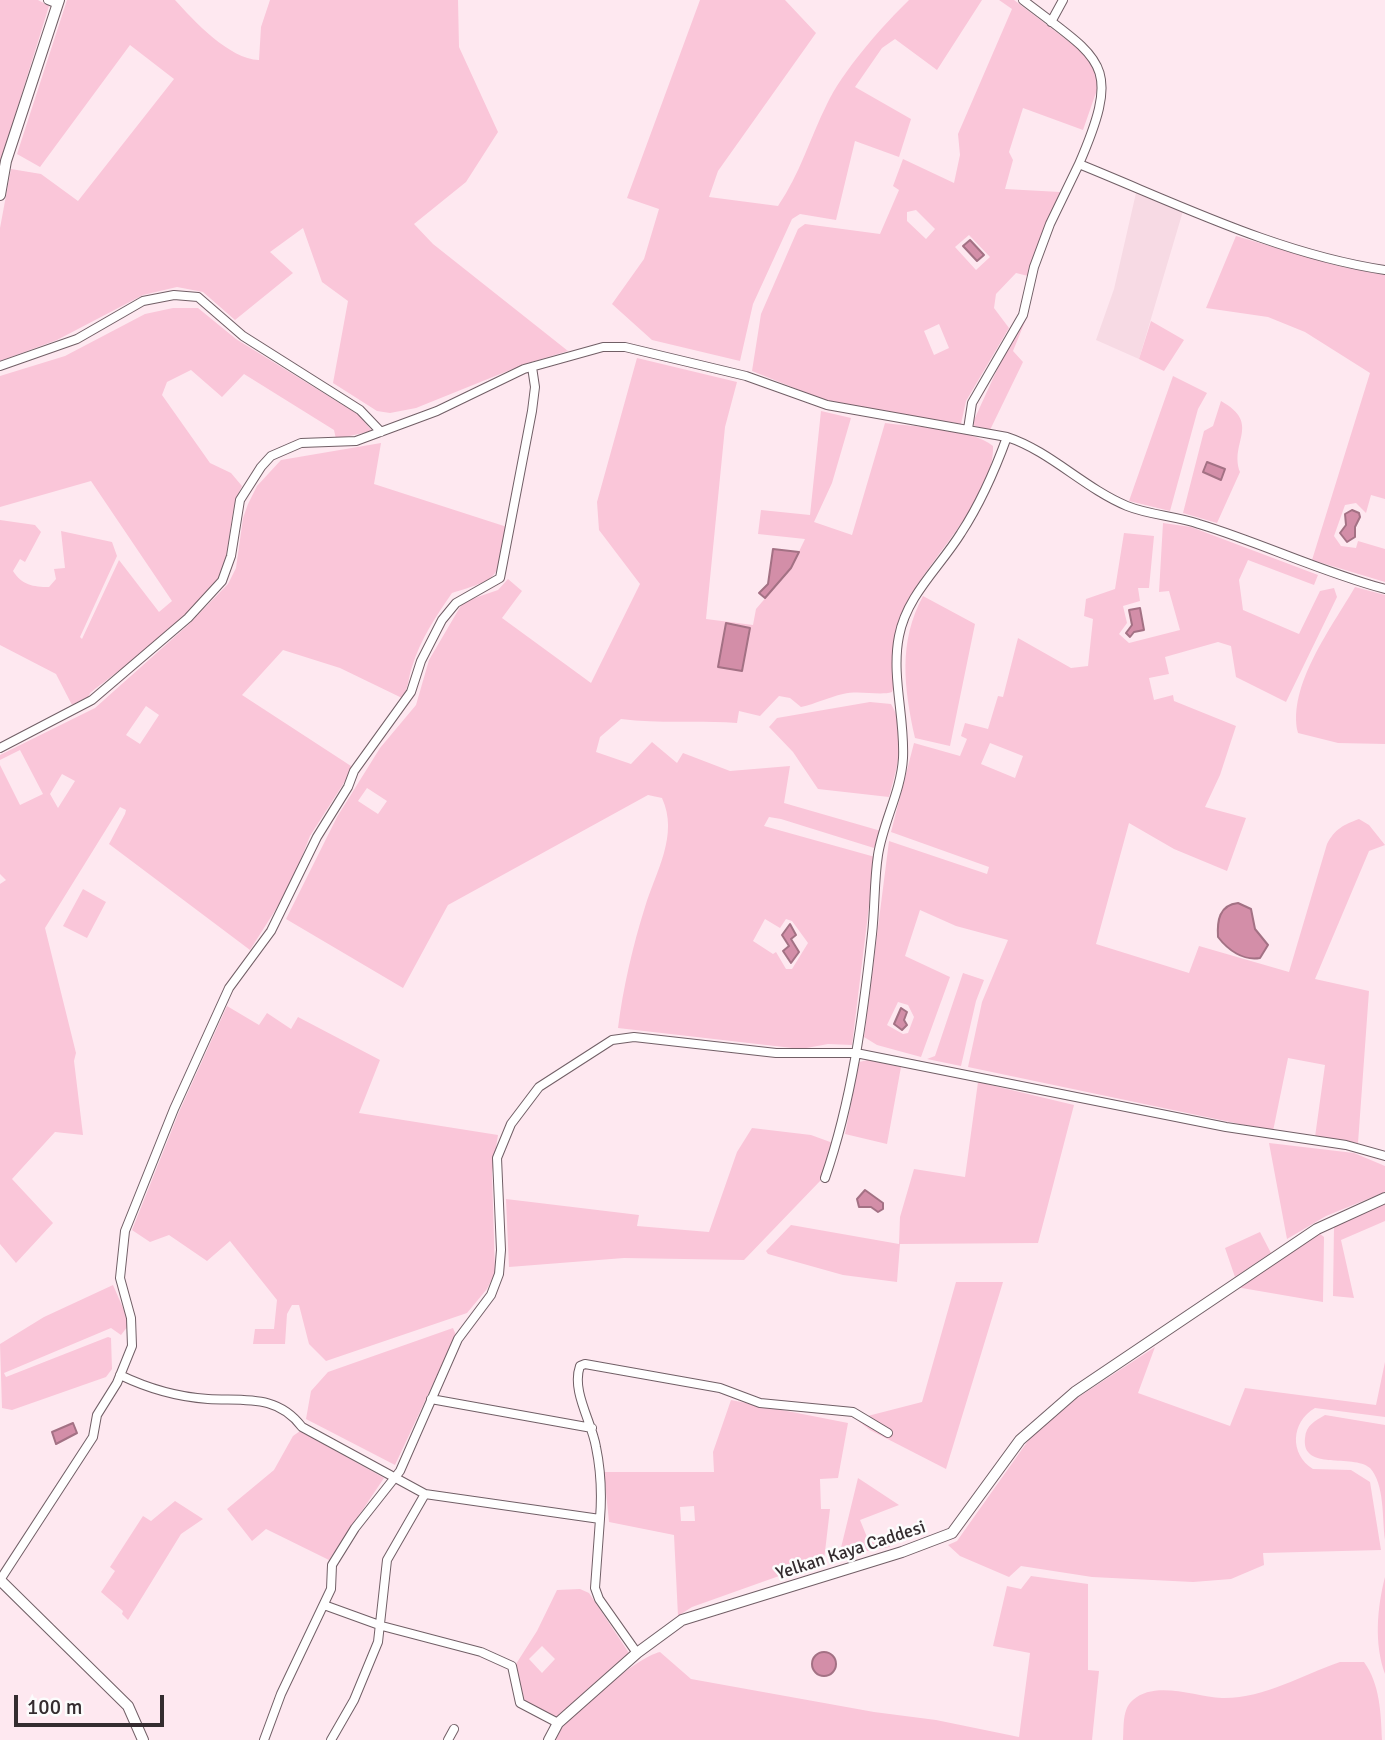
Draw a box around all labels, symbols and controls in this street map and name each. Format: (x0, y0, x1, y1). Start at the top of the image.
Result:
street label: Yelkan Kaya Caddesi (774, 1517, 928, 1585)
scale bar (18, 1680, 168, 1724)
text: 100 m (27, 1694, 82, 1720)

